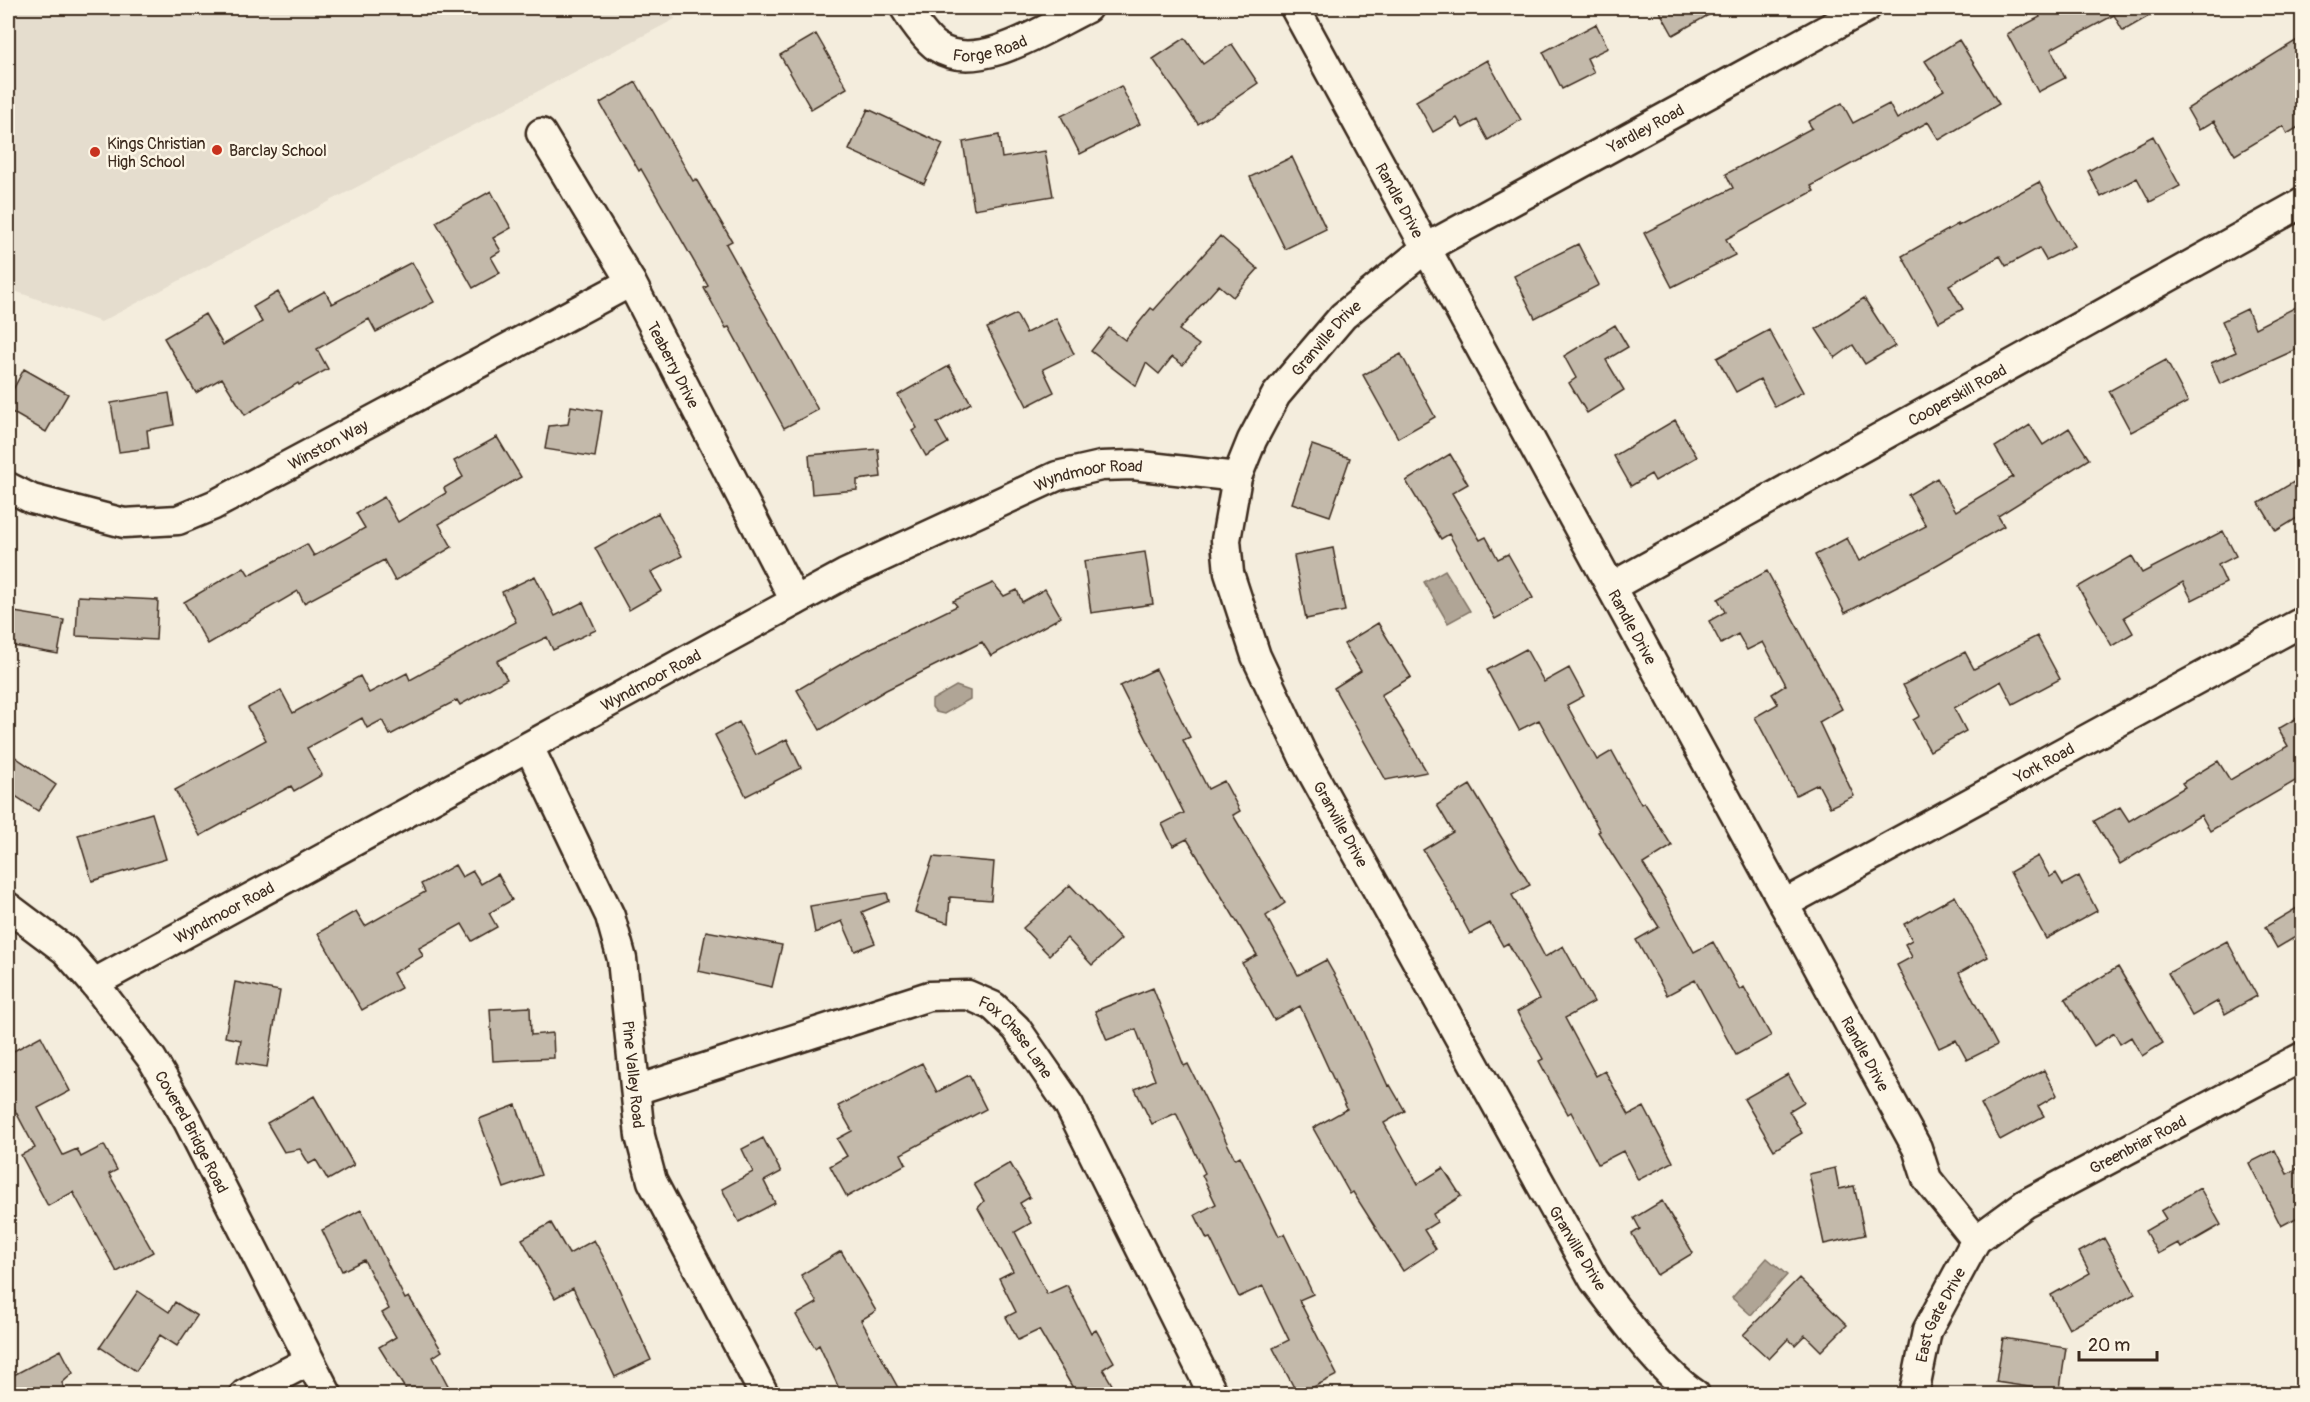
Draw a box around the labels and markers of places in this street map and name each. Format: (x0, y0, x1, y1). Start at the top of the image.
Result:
place label: Kings Christian High School (107, 134, 205, 172)
place label: Barclay School (229, 141, 327, 161)
marker: Barclay School (210, 143, 224, 157)
marker: Kings Christian High School (88, 145, 102, 159)

